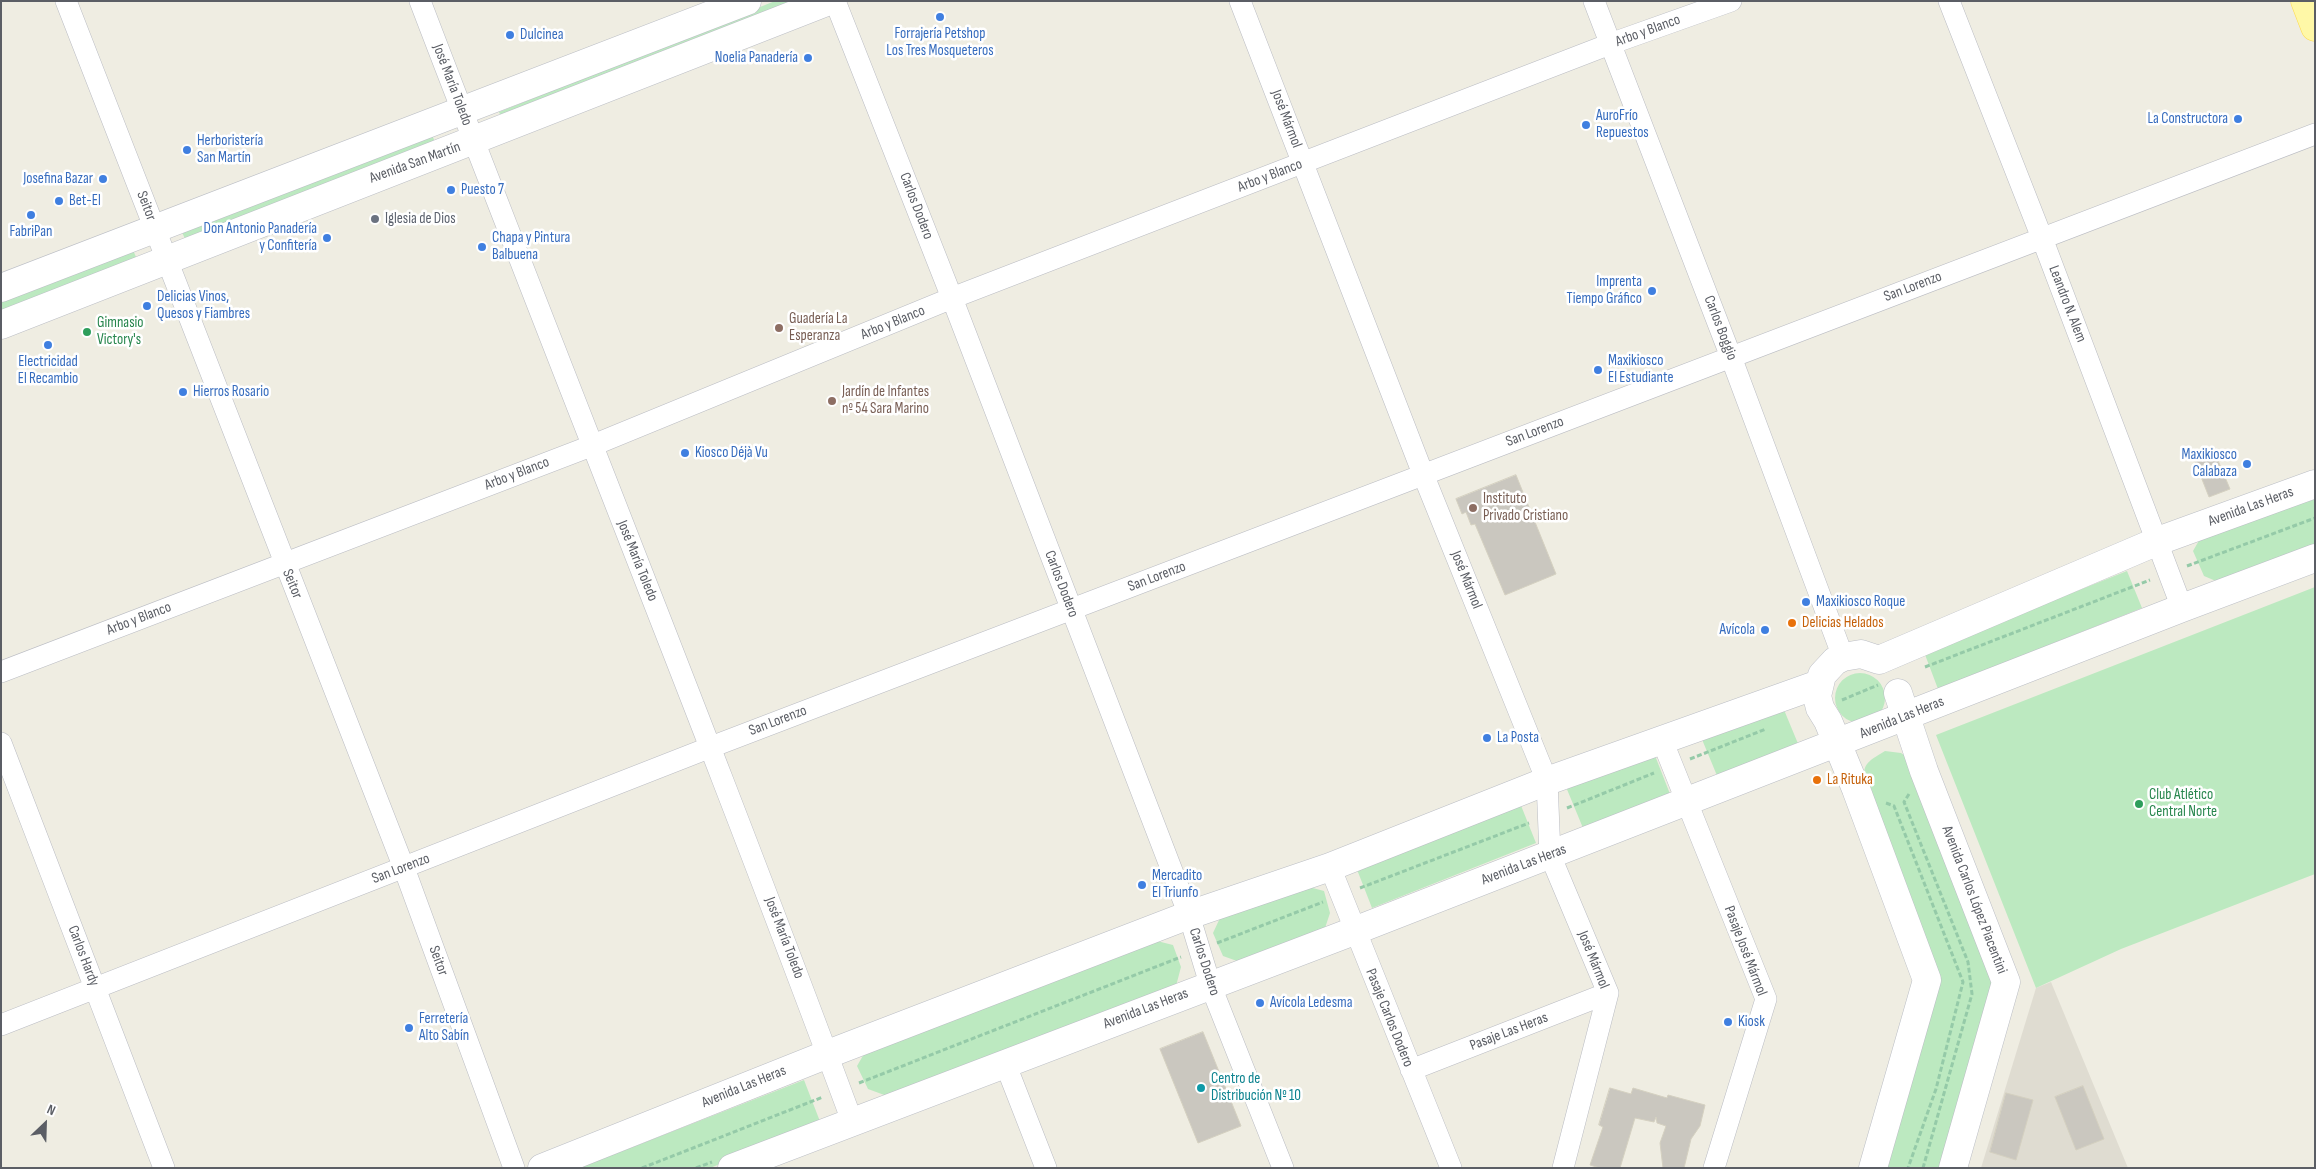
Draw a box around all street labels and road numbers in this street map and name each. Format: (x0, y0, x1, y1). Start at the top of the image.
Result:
street label: Arbo y Blanco (1613, 11, 1683, 51)
street label: José María Toledo (428, 42, 476, 128)
street label: José Mármol (1267, 87, 1305, 151)
street label: Avenida San Martín (367, 138, 463, 188)
street label: Arbo y Blanco (1235, 155, 1305, 197)
street label: Carlos Dodero (895, 170, 937, 242)
street label: Seitor (132, 189, 160, 223)
street label: Leandro N. Alem (2044, 263, 2090, 345)
street label: San Lorenzo (1882, 268, 1944, 306)
street label: Carlos Boggio (1699, 293, 1741, 363)
street label: Arbo y Blanco (858, 302, 928, 344)
street label: San Lorenzo (1504, 413, 1566, 451)
street label: Arbo y Blanco (482, 453, 552, 495)
street label: Avenida Las Heras (2206, 483, 2296, 531)
street label: José María Toledo (613, 518, 661, 604)
street label: Carlos Dodero (1040, 548, 1082, 620)
street label: José Mármol (1446, 548, 1486, 612)
street label: San Lorenzo (1126, 558, 1188, 596)
street label: Seitor (278, 567, 306, 601)
street label: Arbo y Blanco (104, 598, 174, 640)
street label: Avenida Las Heras (1857, 693, 1947, 743)
street label: San Lorenzo (747, 702, 809, 740)
street label: Avenida Carlos López Piacentini (1937, 823, 2011, 977)
street label: Avenida Las Heras (1479, 841, 1569, 889)
street label: San Lorenzo (370, 850, 432, 888)
street label: José María Toledo (760, 895, 808, 981)
street label: Pasaje José Mármol (1720, 904, 1770, 998)
street label: Carlos Hardy (63, 923, 103, 989)
street label: Carlos Dodero (1185, 926, 1223, 998)
street label: José Mármol (1573, 928, 1613, 992)
street label: Seitor (424, 944, 452, 978)
street label: Pasaje Carlos Dodero (1361, 966, 1417, 1070)
street label: Avenida Las Heras (1101, 985, 1191, 1033)
street label: Pasaje Las Heras (1467, 1009, 1551, 1055)
street label: Avenida Las Heras (699, 1062, 789, 1112)

